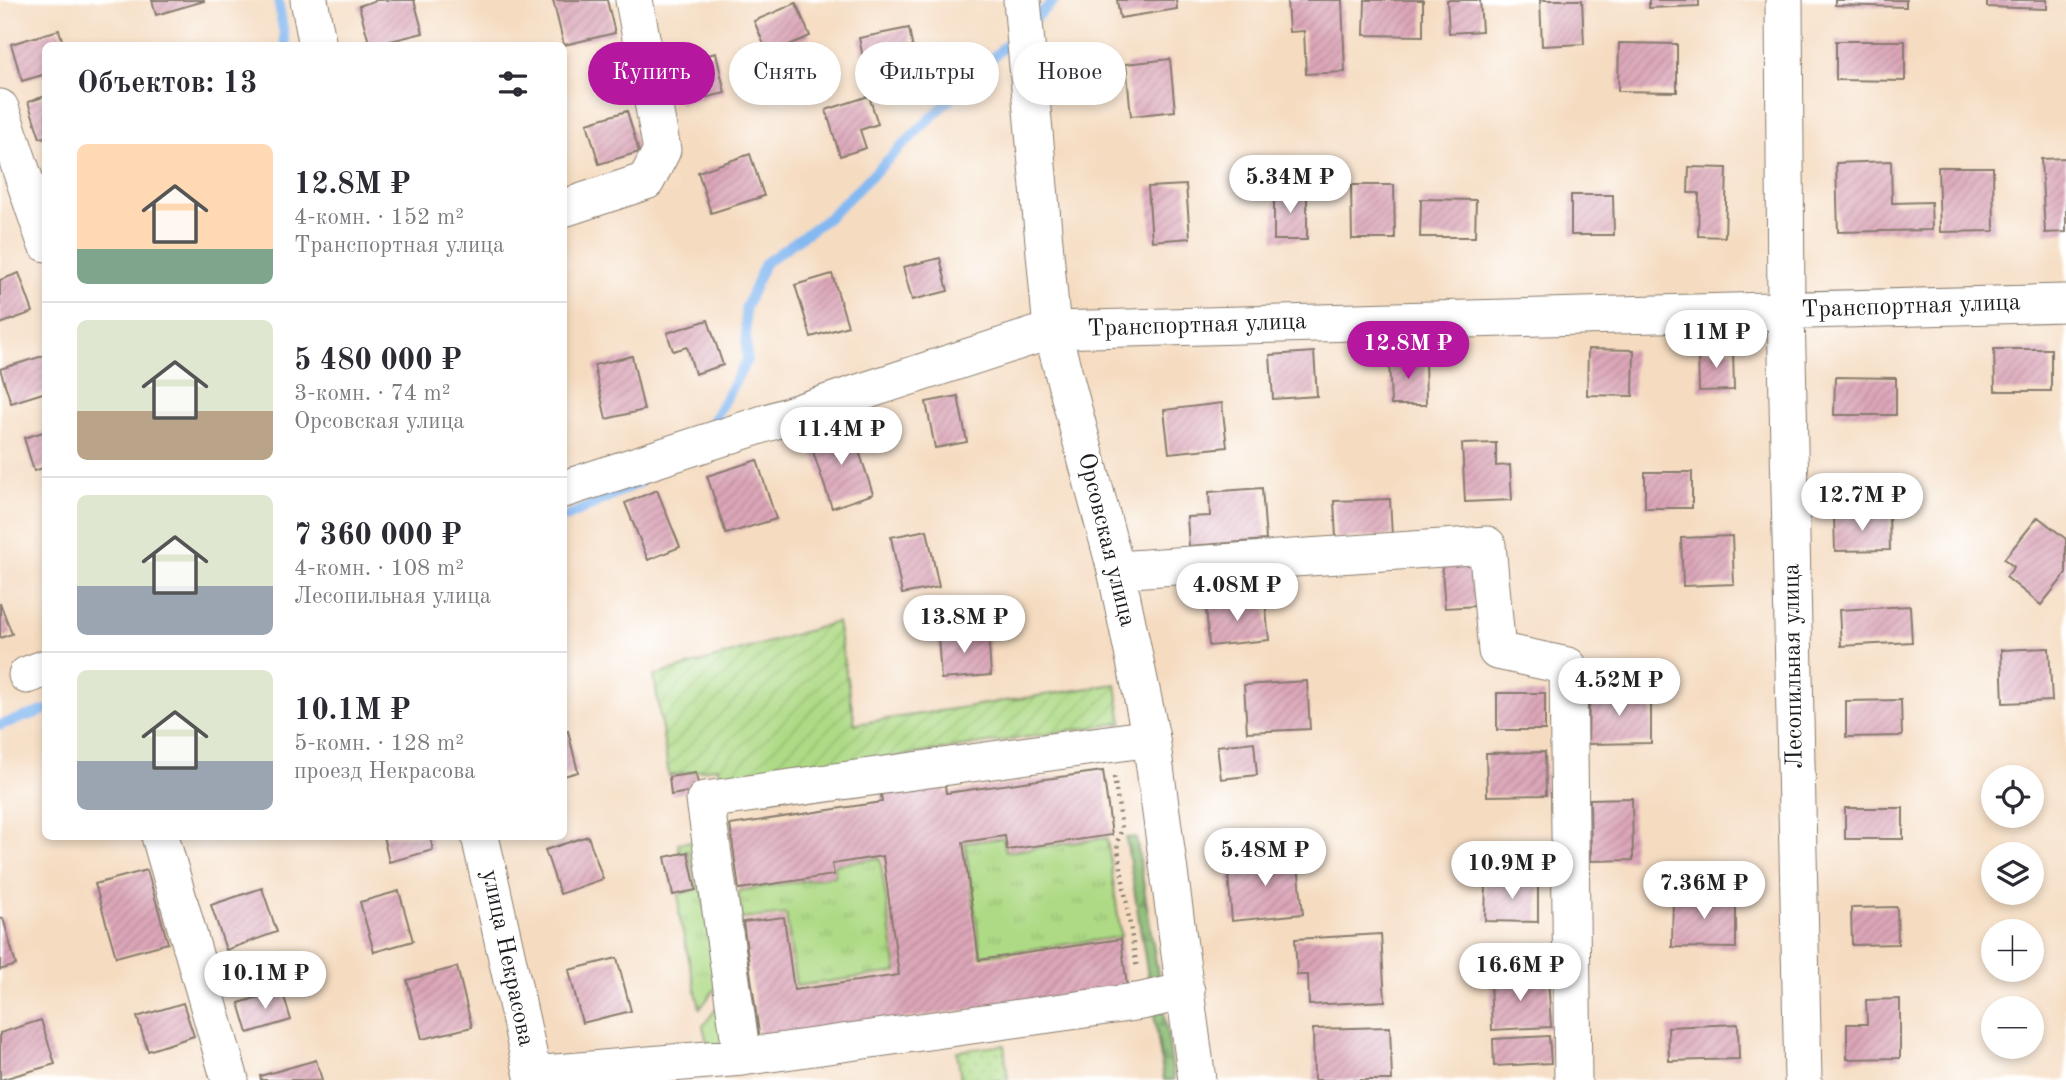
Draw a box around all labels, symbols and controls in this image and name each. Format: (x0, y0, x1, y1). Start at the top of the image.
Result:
chip: Купить (588, 42, 715, 105)
chip: Снять (729, 42, 841, 105)
chip: Фильтры (855, 42, 999, 105)
chip: Новое (1013, 42, 1126, 105)
icon: filters (494, 65, 532, 103)
text: Объектов: 13 (77, 69, 257, 99)
pin: 5.34M ₽ (1225, 156, 1355, 215)
text: 5.34M ₽ (1245, 166, 1335, 189)
text: 12.8M ₽ (294, 170, 411, 200)
icon: home (133, 172, 217, 256)
text: 4-комн. · 152 m² (294, 206, 464, 229)
text: Транспортная улица (294, 234, 504, 257)
street label: Транспортная улица (1801, 291, 2021, 323)
street label: Транспортная улица (1087, 310, 1307, 342)
pin: 11M ₽ (1667, 310, 1765, 370)
text: 11M ₽ (1681, 321, 1751, 344)
pin: 12.8M ₽ (1343, 322, 1473, 381)
text: 12.8M ₽ (1363, 332, 1453, 355)
text: 5 480 000 ₽ (294, 346, 462, 376)
icon: home (133, 348, 217, 432)
text: 3-комн. · 74 m² (294, 382, 451, 405)
pin: 11.4M ₽ (776, 407, 906, 467)
text: Орсовская улица (294, 410, 465, 433)
text: 11.4M ₽ (796, 418, 886, 441)
street label: Орсовская улица (1073, 451, 1139, 629)
pin: 12.7M ₽ (1797, 474, 1927, 533)
text: 12.7M ₽ (1817, 484, 1907, 507)
text: 7 360 000 ₽ (294, 521, 462, 551)
icon: home (133, 523, 217, 607)
text: 4-комн. · 108 m² (294, 557, 464, 580)
street label: Лесопильная улица (1780, 563, 1808, 769)
pin: 4.08M ₽ (1172, 564, 1302, 623)
text: 4.08M ₽ (1192, 574, 1282, 597)
text: Лесопильная улица (294, 585, 491, 608)
pin: 13.8M ₽ (899, 596, 1029, 655)
text: 13.8M ₽ (919, 606, 1009, 629)
pin: 4.52M ₽ (1554, 658, 1684, 718)
text: 4.52M ₽ (1574, 669, 1664, 692)
text: 10.1M ₽ (294, 696, 411, 726)
icon: home (133, 698, 217, 782)
text: 5-комн. · 128 m² (294, 732, 464, 755)
text: проезд Некрасова (294, 760, 476, 783)
map controls (1981, 765, 2044, 1059)
button: locate (1981, 765, 2044, 828)
pin: 5.48M ₽ (1200, 828, 1330, 888)
text: 5.48M ₽ (1220, 839, 1310, 862)
pin: 10.9M ₽ (1447, 842, 1577, 901)
button: layers (1981, 842, 2044, 905)
text: 10.9M ₽ (1467, 852, 1557, 875)
pin: 7.36M ₽ (1639, 862, 1769, 921)
street label: улица Некрасова (477, 867, 537, 1049)
text: 7.36M ₽ (1659, 872, 1749, 895)
button: + (1981, 919, 2044, 982)
pin: 16.6M ₽ (1455, 944, 1585, 1003)
pin: 10.1M ₽ (200, 951, 330, 1011)
text: 16.6M ₽ (1475, 954, 1565, 977)
text: 10.1M ₽ (220, 962, 310, 985)
button: − (1981, 996, 2044, 1059)

